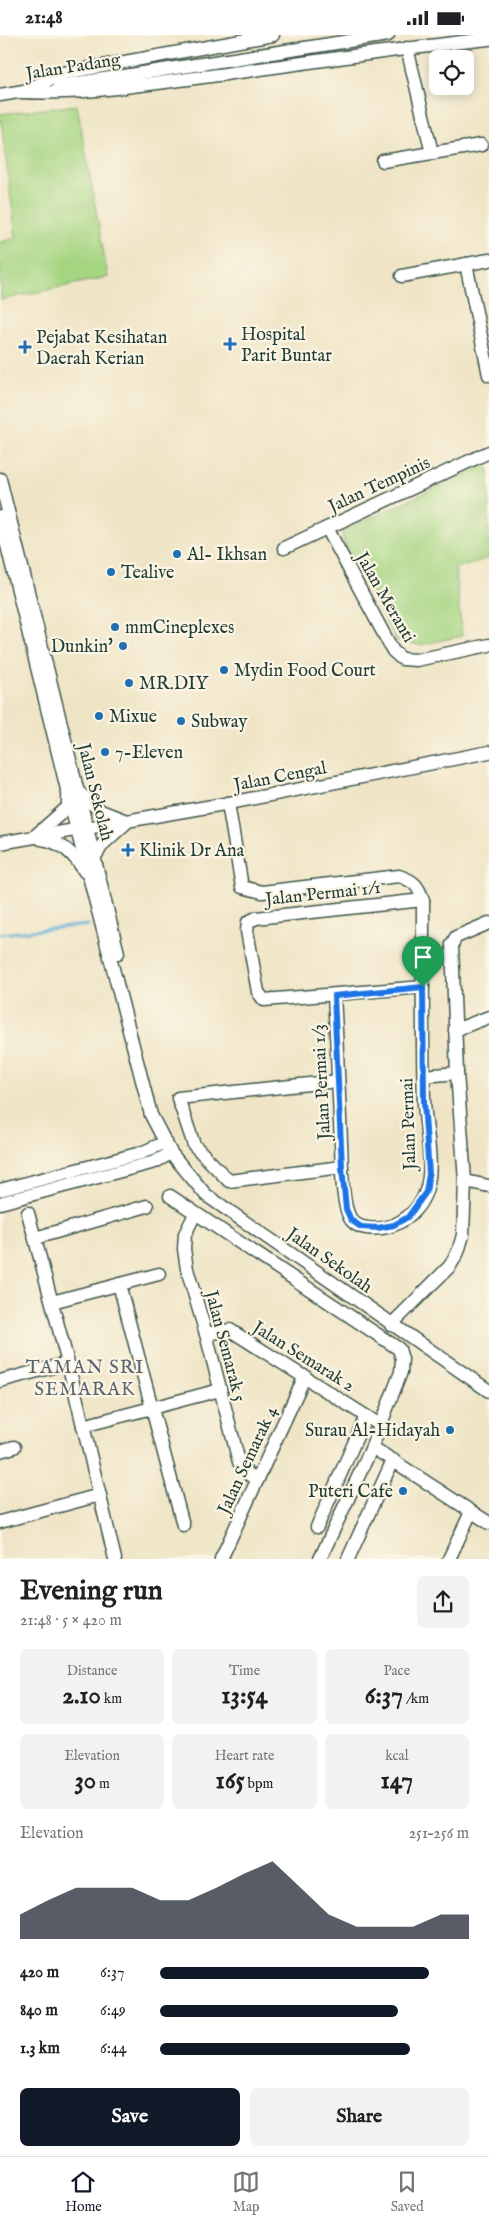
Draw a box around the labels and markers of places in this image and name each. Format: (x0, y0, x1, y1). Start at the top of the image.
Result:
place label: Hospital Parit Buntar (241, 324, 332, 368)
place label: Pejabat Kesihatan Daerah Kerian (36, 327, 168, 371)
marker: Hospital Parit Buntar (223, 337, 237, 351)
marker: Pejabat Kesihatan Daerah Kerian (18, 340, 32, 354)
place label: Al- Ikhsan (186, 544, 267, 567)
marker: Al- Ikhsan (171, 548, 183, 560)
place label: Tealive (121, 562, 174, 585)
marker: Tealive (105, 566, 117, 578)
place label: mmCineplexes (125, 617, 234, 640)
marker: mmCineplexes (109, 621, 121, 633)
place label: Dunkin' (51, 636, 113, 659)
marker: Dunkin' (117, 640, 129, 652)
place label: Mydin Food Court (234, 660, 376, 683)
marker: Mydin Food Court (218, 664, 230, 676)
place label: MR.DIY (139, 673, 209, 696)
marker: MR.DIY (123, 677, 135, 689)
place label: Mixue (109, 706, 157, 729)
marker: Mixue (93, 710, 105, 722)
place label: Subway (191, 711, 247, 734)
marker: Subway (175, 715, 187, 727)
place label: 7-Eleven (115, 742, 184, 765)
marker: 7-Eleven (99, 746, 111, 758)
place label: Klinik Dr Ana (139, 840, 244, 863)
marker: Klinik Dr Ana (121, 843, 135, 857)
pin (402, 936, 444, 987)
place label: Surau Al-Hidayah (305, 1420, 440, 1443)
marker: Surau Al-Hidayah (444, 1424, 456, 1436)
place label: Puteri Cafe (308, 1481, 393, 1504)
marker: Puteri Cafe (397, 1485, 409, 1497)

